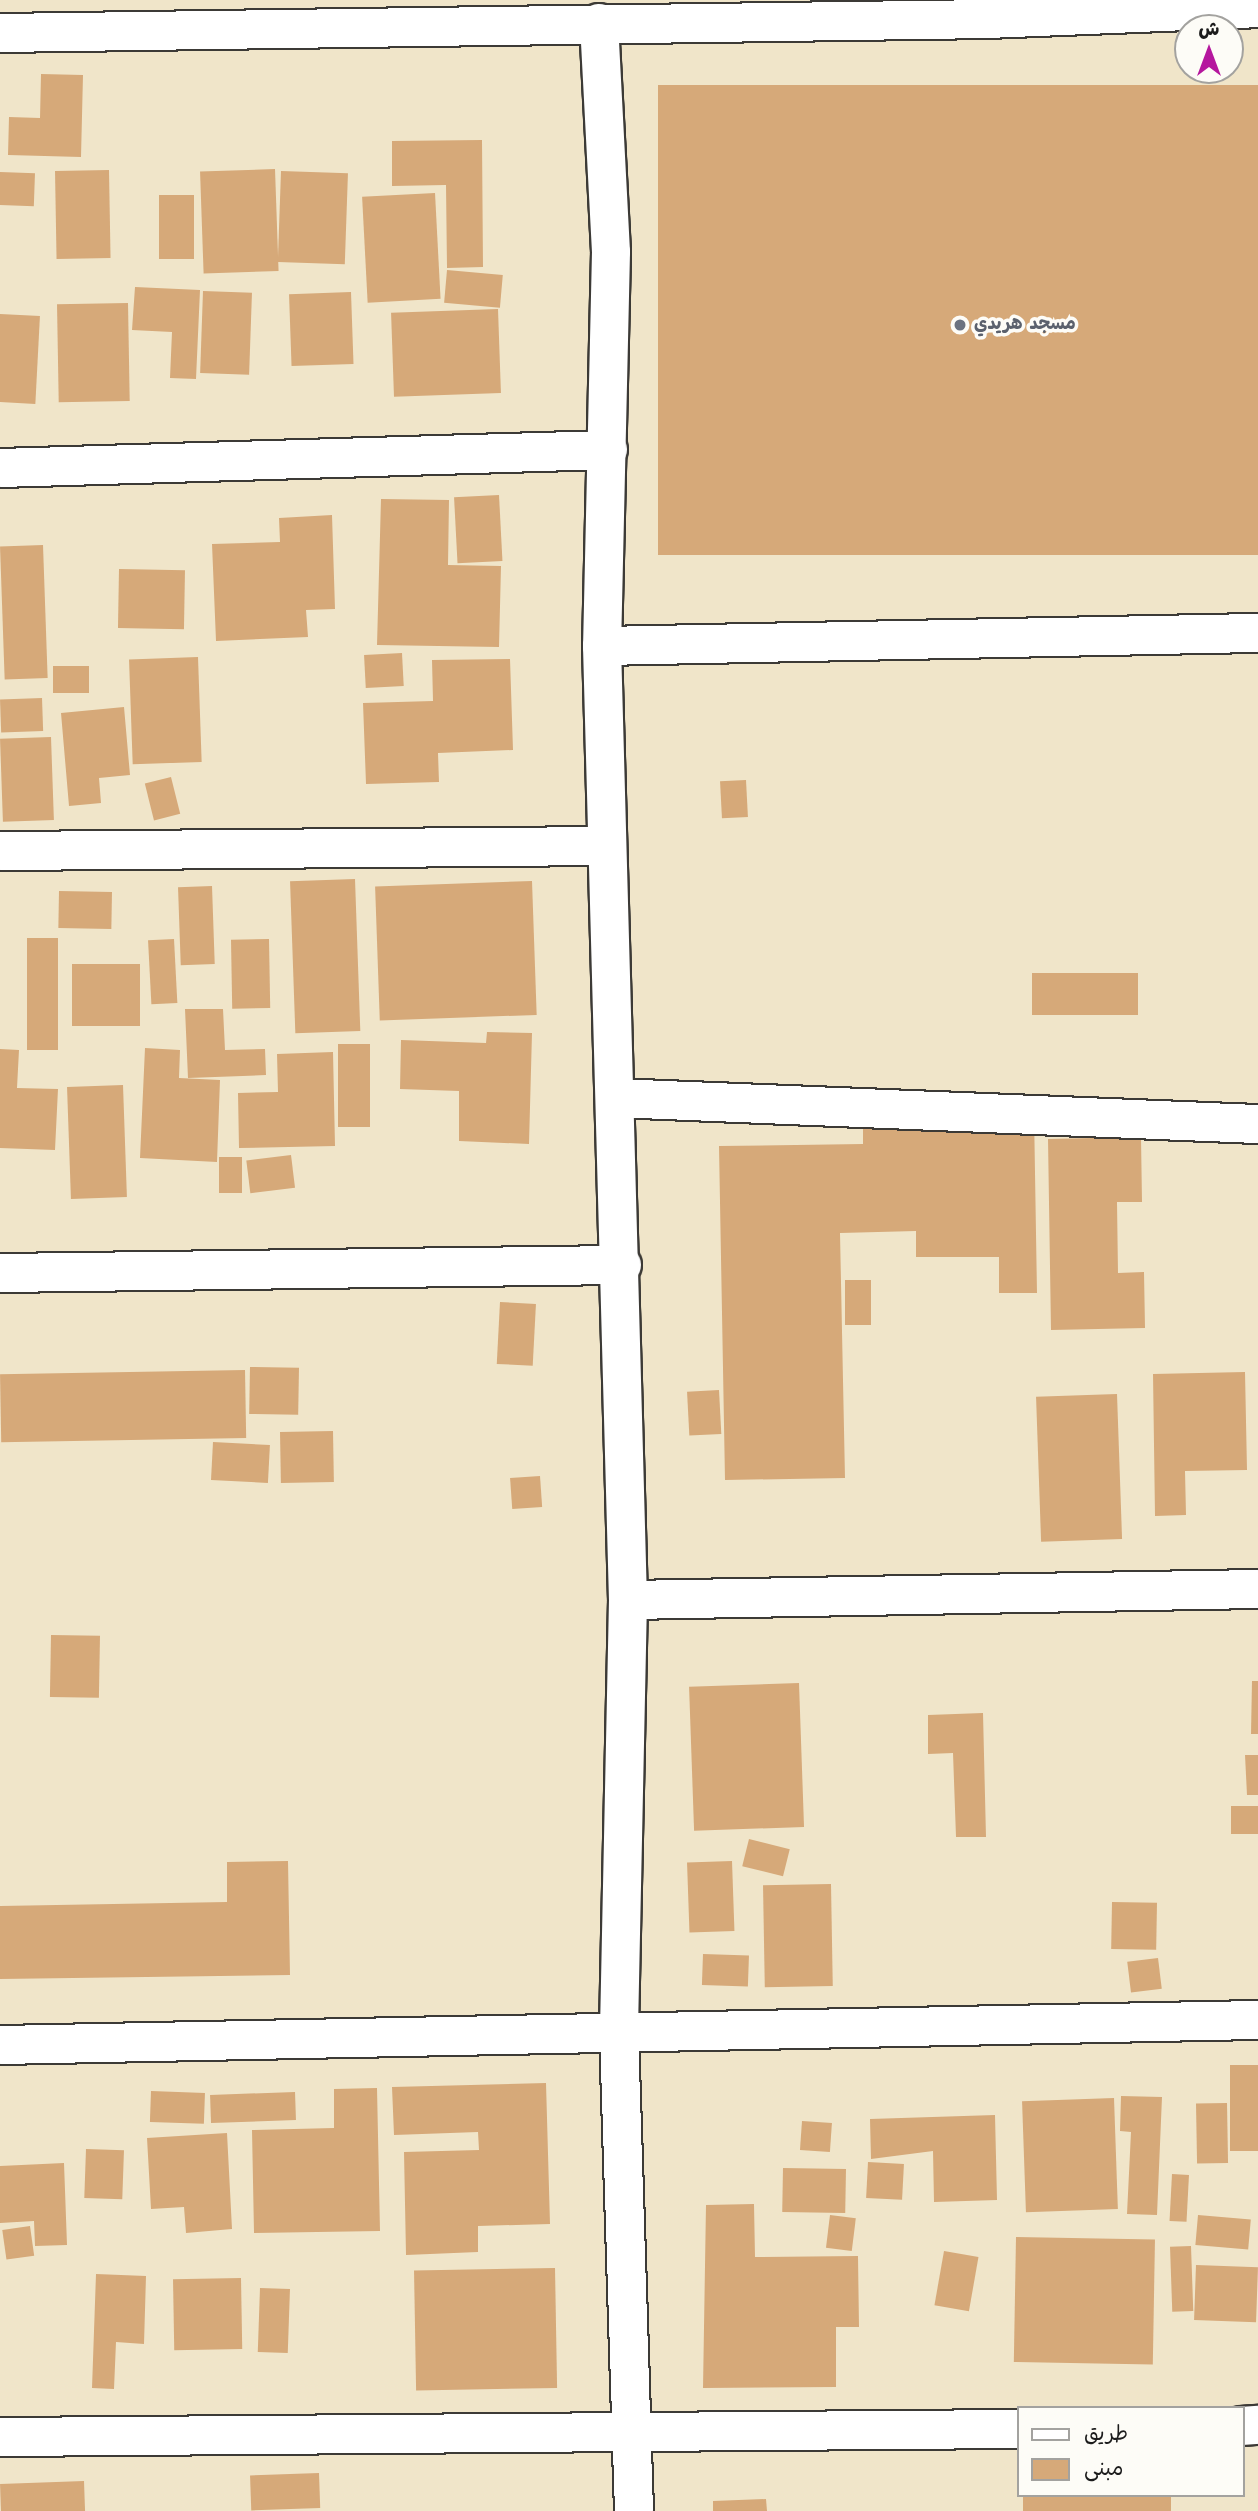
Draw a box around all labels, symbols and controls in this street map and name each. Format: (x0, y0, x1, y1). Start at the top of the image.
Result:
north arrow (1174, 14, 1244, 84)
text: ش (1199, 15, 1219, 45)
place label: مسجد هريدي (974, 314, 1076, 336)
marker: مسجد هريدي (952, 317, 968, 333)
legend (1016, 2406, 1244, 2497)
text: طريق (1084, 2418, 1128, 2451)
text: مبنى (1084, 2453, 1123, 2486)

